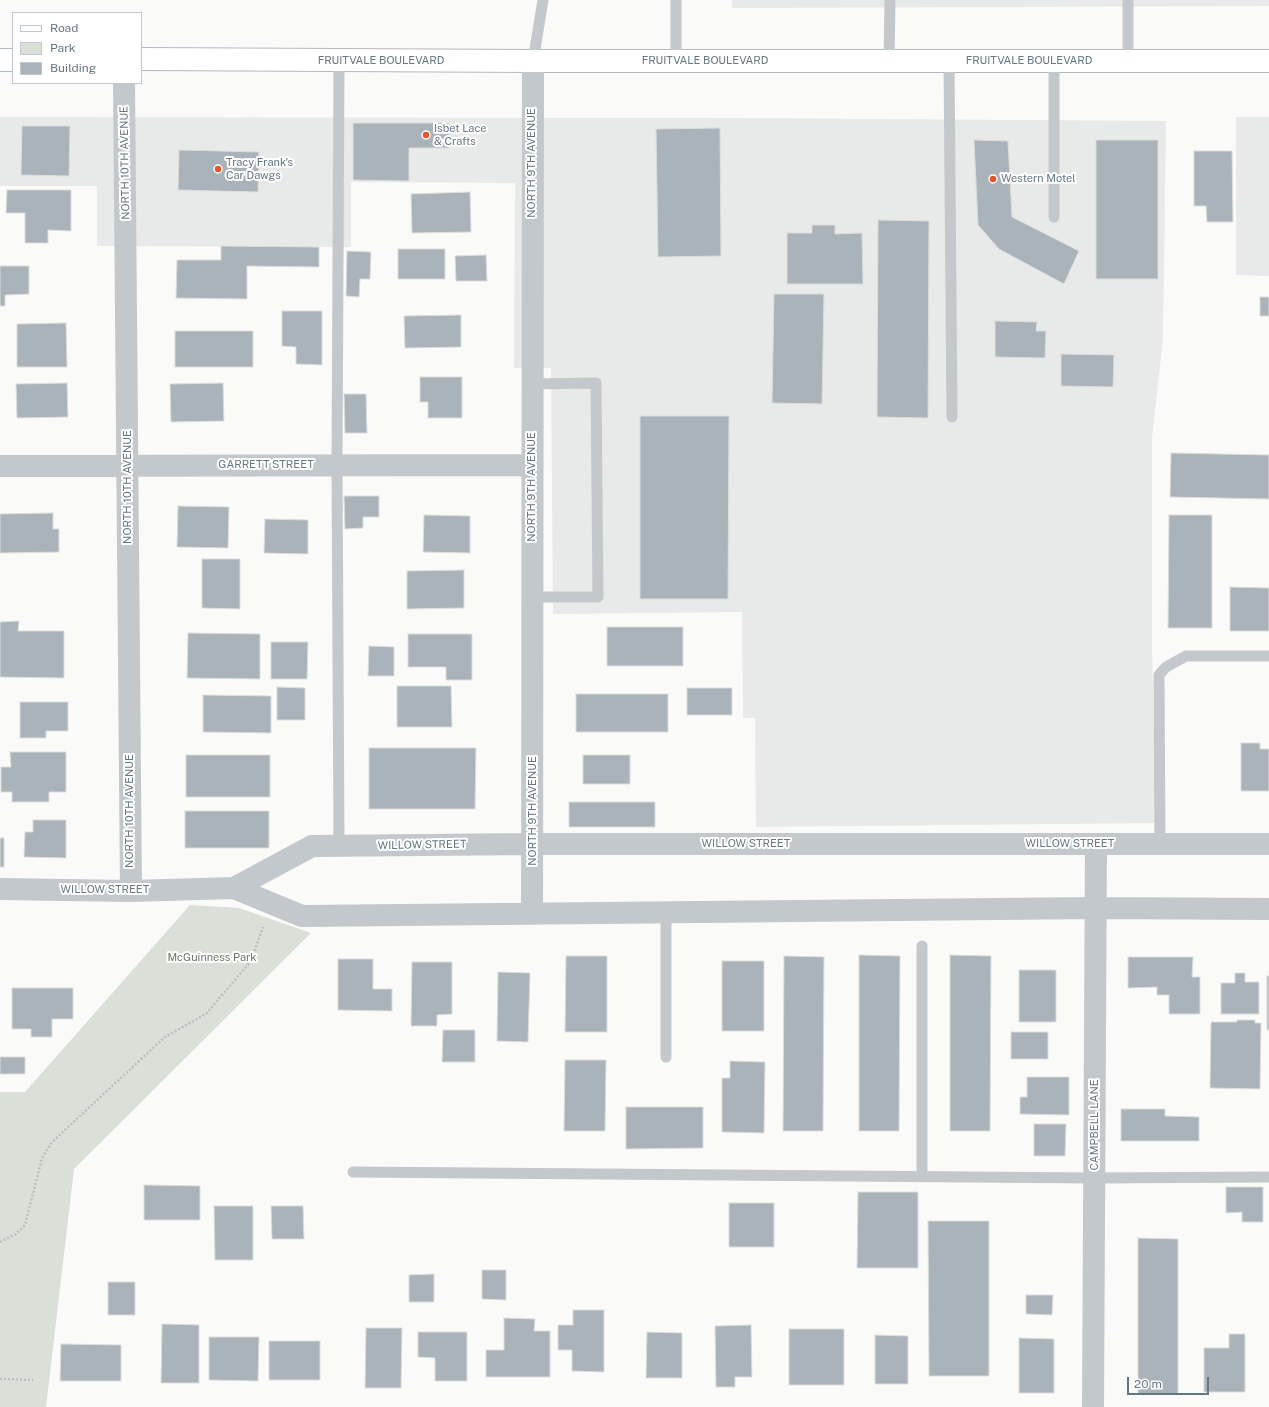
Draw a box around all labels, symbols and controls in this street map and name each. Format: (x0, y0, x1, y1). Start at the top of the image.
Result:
legend (12, 12, 142, 84)
text: Road (50, 21, 78, 35)
text: Park (50, 41, 76, 55)
street label: FRUITVALE BOULEVARD (318, 54, 444, 68)
street label: FRUITVALE BOULEVARD (642, 54, 768, 68)
street label: FRUITVALE BOULEVARD (966, 54, 1092, 68)
text: Building (50, 61, 96, 75)
street label: NORTH 10TH AVENUE (117, 106, 133, 220)
street label: NORTH 9TH AVENUE (525, 108, 539, 218)
place label: Isbet Lace & Crafts (434, 122, 487, 148)
marker: Isbet Lace & Crafts (421, 130, 431, 140)
place label: Tracy Frank's Car Dawgs (226, 156, 293, 182)
marker: Tracy Frank's Car Dawgs (213, 164, 223, 174)
place label: Western Motel (1001, 172, 1076, 186)
marker: Western Motel (988, 174, 998, 184)
street label: NORTH 10TH AVENUE (121, 430, 135, 544)
street label: NORTH 9TH AVENUE (525, 432, 539, 542)
street label: GARRETT STREET (218, 458, 314, 472)
street label: NORTH 10TH AVENUE (123, 754, 137, 868)
street label: NORTH 9TH AVENUE (526, 756, 540, 866)
street label: WILLOW STREET (702, 837, 790, 851)
street label: WILLOW STREET (1026, 837, 1114, 851)
street label: WILLOW STREET (378, 838, 466, 852)
street label: WILLOW STREET (61, 883, 149, 897)
park label: McGuinness Park (167, 951, 257, 965)
street label: CAMPBELL LANE (1088, 1079, 1102, 1171)
scale bar (1129, 1369, 1211, 1395)
text: 20 m (1134, 1377, 1162, 1391)

